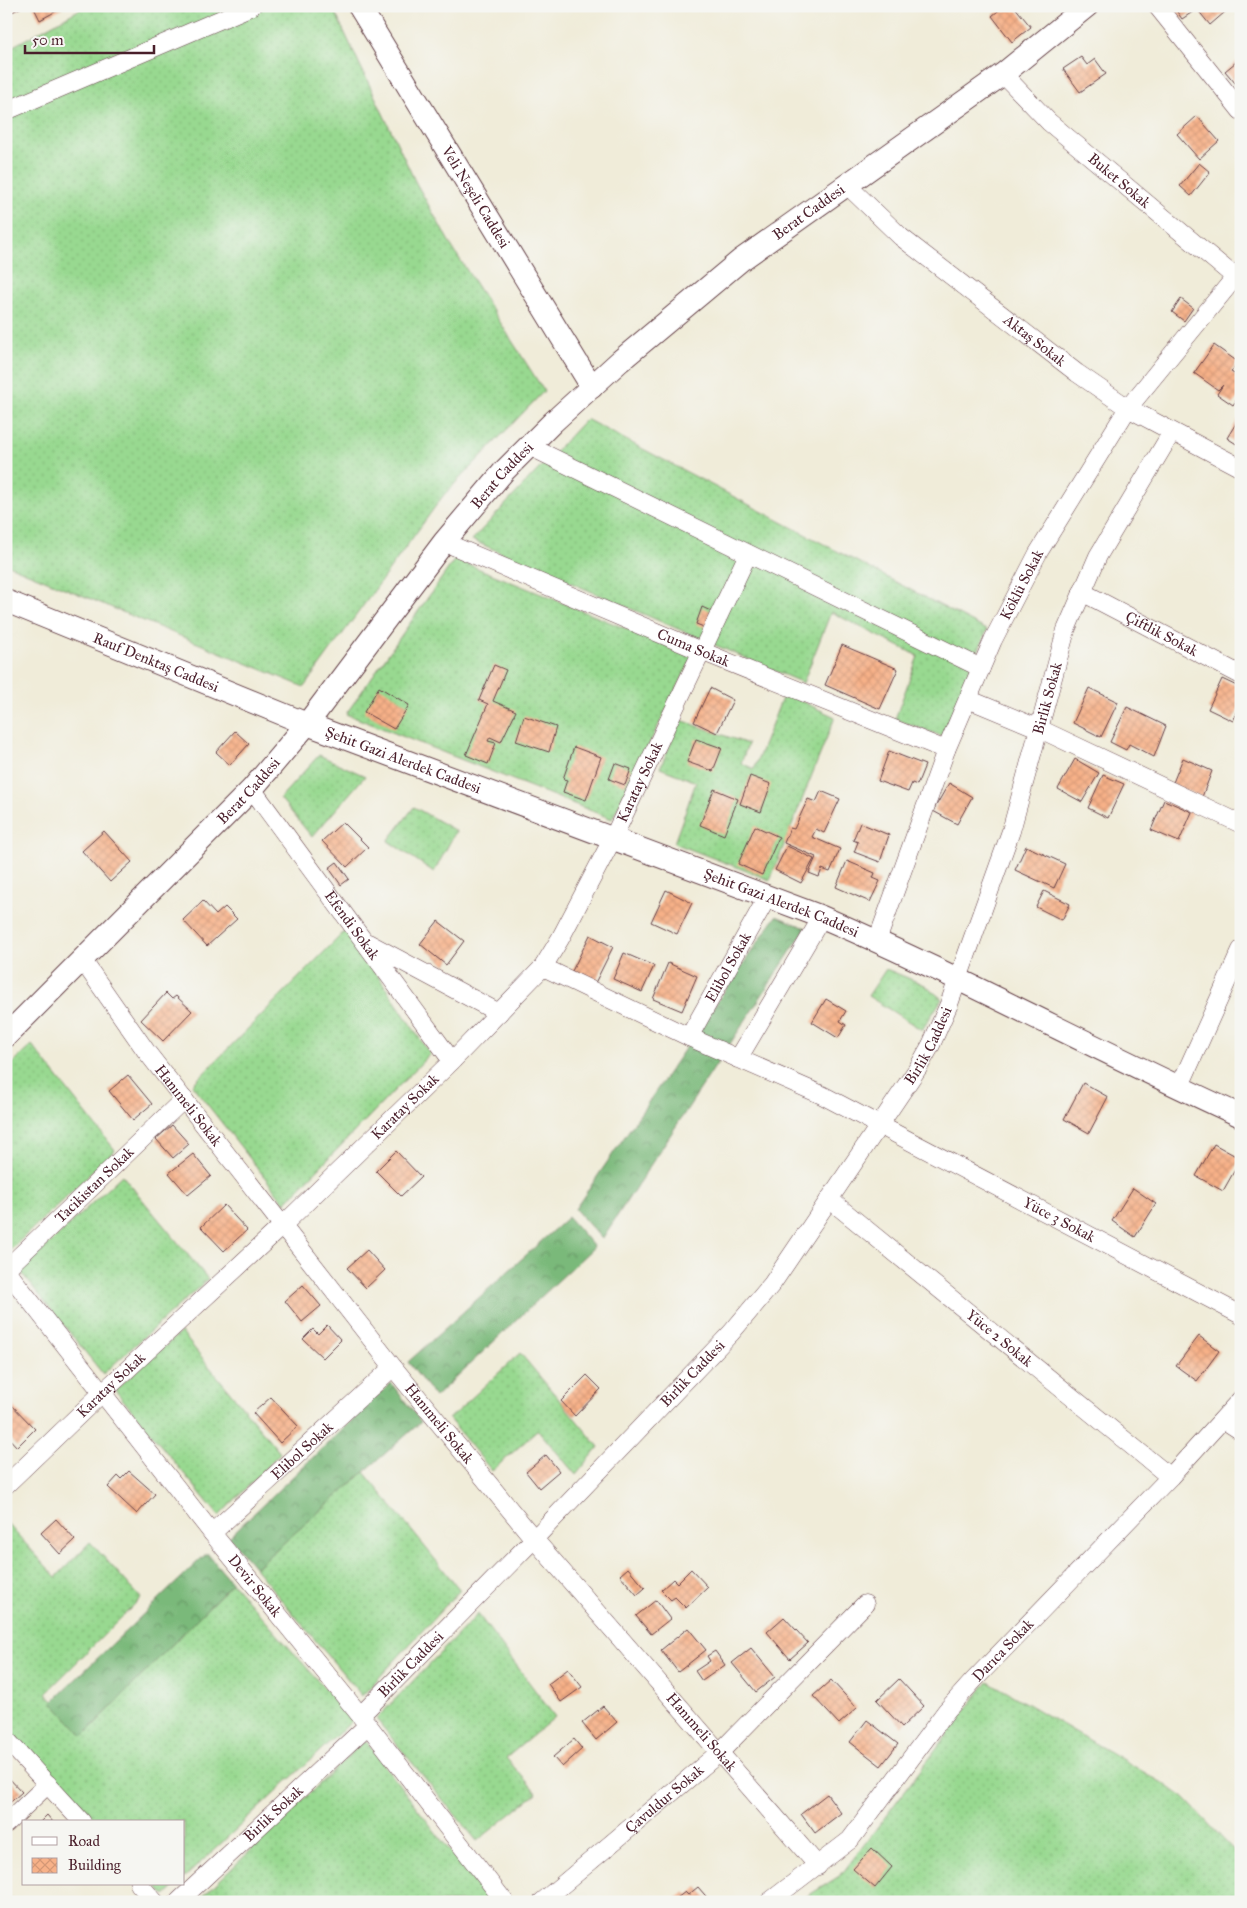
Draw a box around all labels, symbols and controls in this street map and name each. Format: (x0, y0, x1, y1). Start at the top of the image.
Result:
scale bar (25, 22, 154, 54)
text: 50 m (32, 31, 64, 49)
street label: Veli Neşeli Caddesi (437, 142, 514, 251)
street label: Buket Sokak (1084, 149, 1154, 212)
street label: Berat Caddesi (769, 180, 848, 244)
street label: Aktaş Sokak (999, 310, 1070, 370)
street label: Berat Caddesi (467, 438, 537, 512)
street label: Köklü Sokak (996, 546, 1047, 623)
street label: Çiftlik Sokak (1122, 607, 1201, 660)
street label: Cuma Sokak (655, 625, 733, 671)
street label: Rauf Denktaş Caddesi (90, 629, 221, 696)
street label: Birlik Sokak (1029, 660, 1066, 737)
street label: Şehit Gazi Alerdek Caddesi (323, 723, 484, 797)
street label: Karatay Sokak (613, 739, 666, 825)
street label: Berat Caddesi (213, 754, 284, 828)
street label: Şehit Gazi Alerdek Caddesi (701, 865, 862, 941)
street label: Efendi Sokak (321, 887, 384, 963)
street label: Elibol Sokak (701, 929, 755, 1005)
street label: Birlik Caddesi (900, 1004, 956, 1088)
street label: Hanımeli Sokak (151, 1061, 226, 1150)
street label: Karatay Sokak (367, 1070, 443, 1143)
street label: Tacikistan Sokak (51, 1143, 137, 1227)
street label: Yüce 3 Sokak (1020, 1193, 1098, 1246)
street label: Yüce 2 Sokak (963, 1306, 1036, 1370)
street label: Birlik Caddesi (656, 1336, 728, 1410)
street label: Karatay Sokak (73, 1348, 149, 1421)
street label: Hanımeli Sokak (401, 1380, 477, 1467)
street label: Elibol Sokak (267, 1418, 337, 1483)
street label: Devir Sokak (224, 1551, 285, 1620)
street label: Darıca Sokak (968, 1615, 1037, 1685)
street label: Birlik Caddesi (374, 1628, 447, 1701)
street label: Hanımeli Sokak (663, 1689, 741, 1775)
street label: Çavuldur Sokak (622, 1761, 707, 1837)
street label: Birlik Sokak (240, 1781, 307, 1845)
legend (22, 1820, 185, 1886)
text: Road (68, 1832, 100, 1850)
text: Building (68, 1856, 122, 1874)

